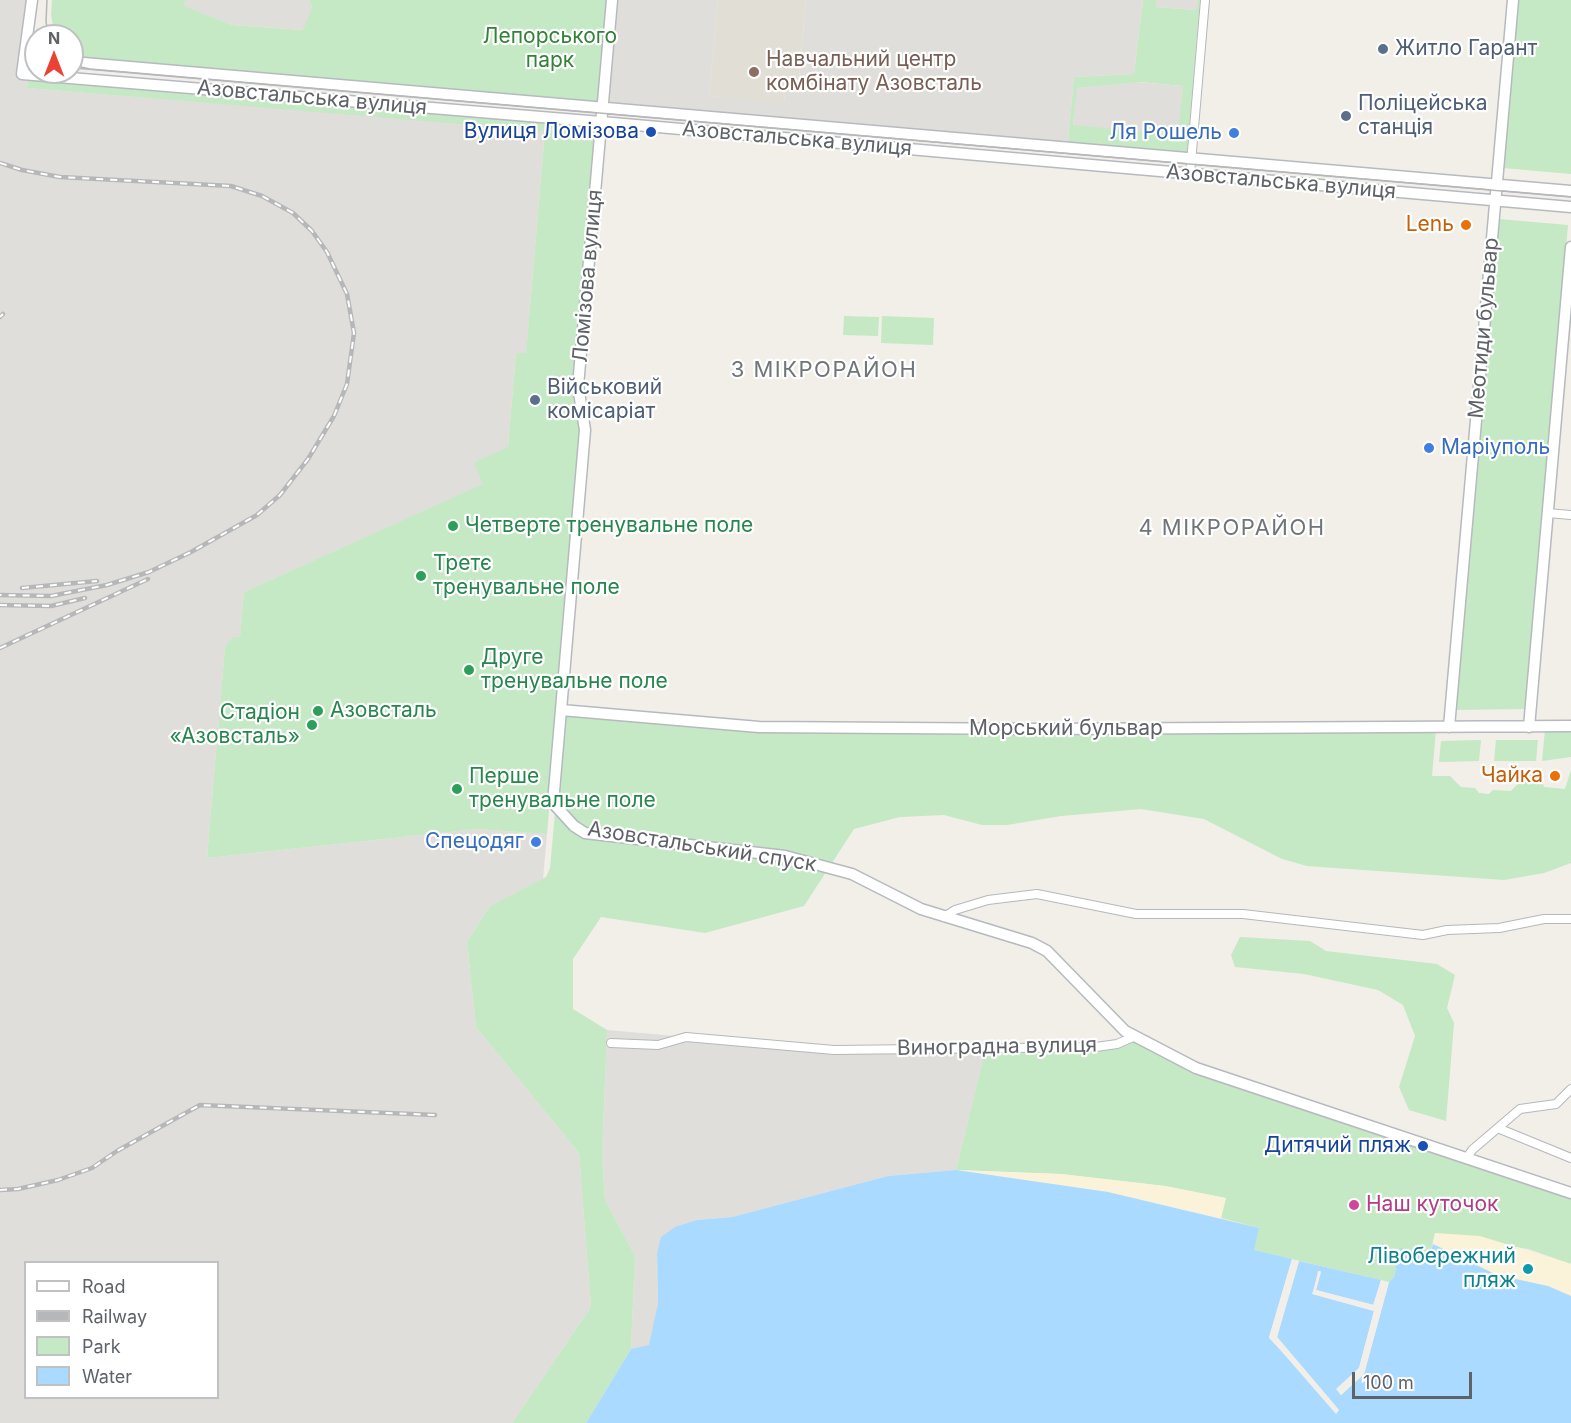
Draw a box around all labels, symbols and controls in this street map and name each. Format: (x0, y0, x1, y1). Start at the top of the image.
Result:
north arrow (24, 24, 84, 84)
park label: Лепорського парк (483, 24, 617, 74)
text: N (48, 28, 60, 48)
place label: Житло Гарант (1395, 36, 1537, 62)
marker: Житло Гарант (1376, 42, 1390, 56)
place label: Навчальний центр комбінату Азовсталь (766, 47, 982, 97)
marker: Навчальний центр комбінату Азовсталь (747, 65, 761, 79)
street label: Азовстальська вулиця (196, 75, 428, 121)
place label: Поліцейська станція (1358, 91, 1487, 141)
marker: Поліцейська станція (1339, 109, 1353, 123)
street label: Азовстальська вулиця (681, 116, 913, 162)
place label: Вулиця Ломізова (464, 119, 639, 145)
place label: Ля Рошель (1110, 120, 1222, 146)
marker: Вулиця Ломізова (644, 125, 658, 139)
marker: Ля Рошель (1227, 126, 1241, 140)
street label: Азовстальська вулиця (1165, 159, 1397, 205)
street label: Ломізова вулиця (568, 188, 608, 364)
place label: Lenь (1406, 212, 1454, 238)
marker: Lenь (1459, 218, 1473, 232)
street label: Меотиди бульвар (1464, 237, 1504, 419)
district label: 3 МІКРОРАЙОН (731, 357, 917, 383)
place label: Військовий комісаріат (547, 375, 662, 425)
marker: Військовий комісаріат (528, 393, 542, 407)
place label: Маріуполь (1441, 435, 1550, 461)
marker: Маріуполь (1422, 441, 1436, 455)
place label: Четверте тренувальне поле (465, 513, 753, 539)
district label: 4 МІКРОРАЙОН (1138, 515, 1326, 541)
marker: Четверте тренувальне поле (446, 519, 460, 533)
place label: Третє тренувальне поле (433, 551, 620, 601)
marker: Третє тренувальне поле (414, 569, 428, 583)
place label: Друге тренувальне поле (481, 645, 668, 695)
marker: Друге тренувальне поле (462, 663, 476, 677)
place label: Азовсталь (330, 698, 437, 724)
place label: Стадіон «Азовсталь» (170, 700, 300, 750)
marker: Азовсталь (311, 704, 325, 718)
street label: Морський бульвар (969, 716, 1163, 742)
marker: Стадіон «Азовсталь» (305, 718, 319, 732)
place label: Чайка (1481, 763, 1543, 789)
place label: Перше тренувальне поле (469, 764, 656, 814)
marker: Чайка (1548, 769, 1562, 783)
marker: Перше тренувальне поле (450, 782, 464, 796)
street label: Азовстальський спуск (586, 816, 818, 878)
place label: Спецодяг (425, 829, 524, 855)
marker: Спецодяг (529, 835, 543, 849)
street label: Виноградна вулиця (897, 1033, 1097, 1061)
place label: Дитячий пляж (1264, 1133, 1411, 1159)
marker: Дитячий пляж (1416, 1139, 1430, 1153)
place label: Наш куточок (1366, 1192, 1498, 1218)
marker: Наш куточок (1347, 1198, 1361, 1212)
place label: Лівобережний пляж (1367, 1244, 1516, 1294)
legend (24, 1261, 219, 1399)
marker: Лівобережний пляж (1521, 1262, 1535, 1276)
text: Road (82, 1276, 125, 1297)
text: Railway (82, 1306, 147, 1327)
text: Park (82, 1336, 121, 1357)
scale bar (1355, 1360, 1475, 1398)
text: Water (82, 1366, 132, 1387)
text: 100 m (1363, 1372, 1414, 1393)

